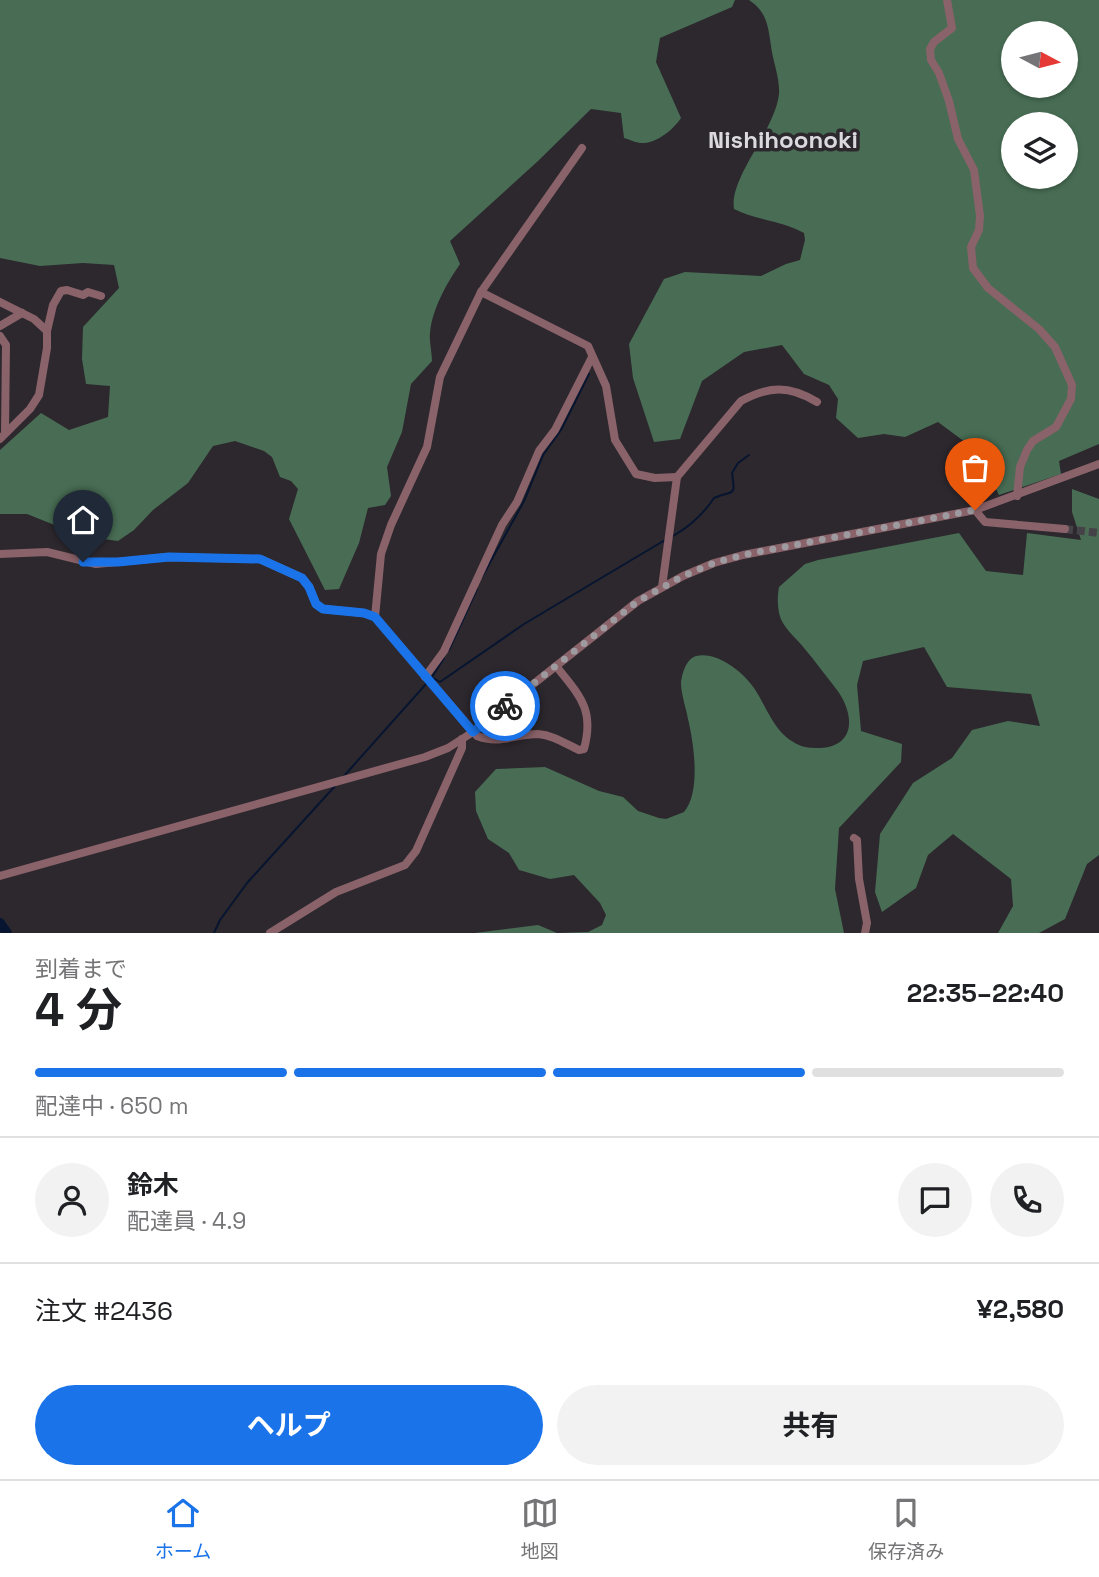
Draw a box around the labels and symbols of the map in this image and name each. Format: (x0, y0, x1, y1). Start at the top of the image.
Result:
north arrow (1001, 21, 1078, 98)
district label: Nishihoonoki (708, 124, 858, 155)
pin (945, 438, 1005, 510)
pin (53, 490, 113, 562)
courier (470, 671, 540, 741)

